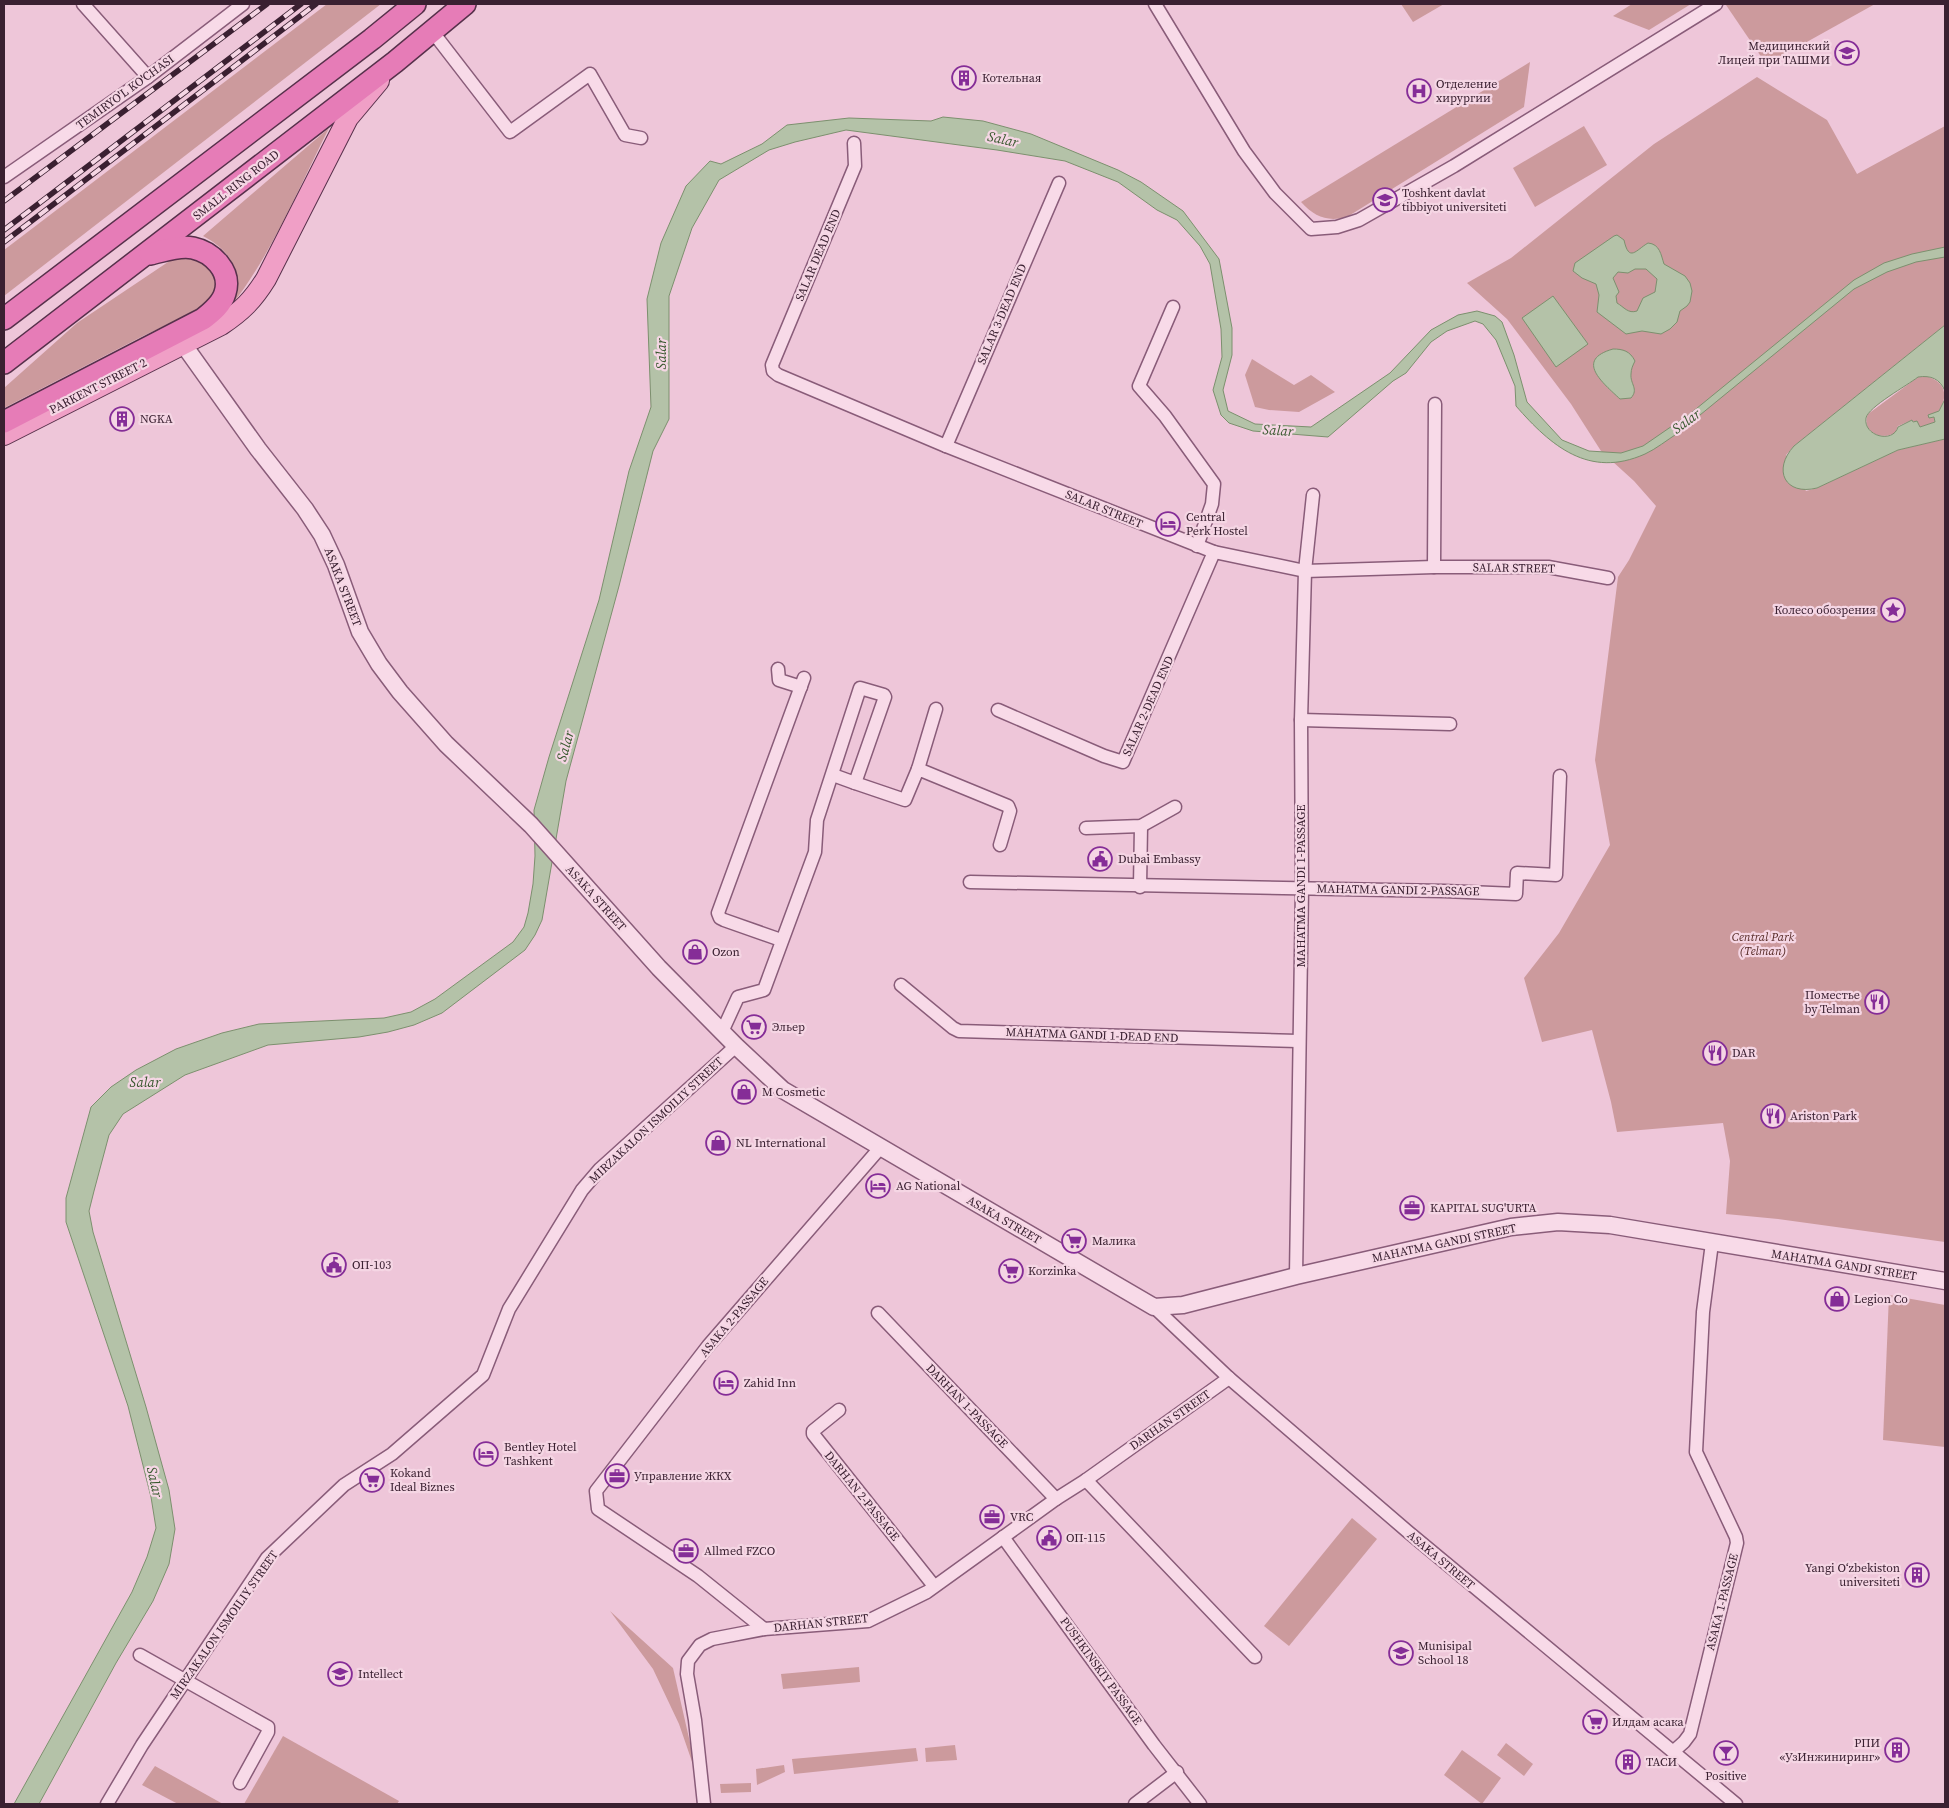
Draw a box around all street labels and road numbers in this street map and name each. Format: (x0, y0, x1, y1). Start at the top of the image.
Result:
street label: TEMIRYO'L KO'CHASI (73, 51, 177, 133)
street label: SMALL RING ROAD (190, 146, 282, 224)
street label: SALAR DEAD END (791, 207, 845, 303)
street label: SALAR 3-DEAD END (974, 261, 1030, 367)
street label: PARKENT STREET 2 (47, 355, 149, 417)
street label: SALAR STREET (1063, 486, 1146, 532)
street label: ASAKA STREET (321, 545, 366, 630)
street label: SALAR STREET (1473, 559, 1556, 577)
street label: SALAR 2-DEAD END (1119, 653, 1177, 759)
street label: MAHATMA GANDI 1-PASSAGE (1293, 805, 1309, 967)
street label: ASAKA STREET (562, 862, 630, 935)
street label: MAHATMA GANDI 2-PASSAGE (1316, 881, 1480, 899)
street label: MAHATMA GANDI 1-DEAD END (1005, 1024, 1179, 1046)
street label: MIRZAKALON ISMOILIY STREET (585, 1053, 727, 1187)
street label: ASAKA STREET (964, 1192, 1045, 1248)
street label: MAHATMA GANDI STREET (1370, 1220, 1518, 1266)
street label: MAHATMA GANDI STREET (1770, 1246, 1919, 1285)
street label: ASAKA 2-PASSAGE (696, 1274, 772, 1360)
street label: DARHAN 1-PASSAGE (923, 1360, 1011, 1452)
street label: DARHAN STREET (1126, 1386, 1214, 1454)
street label: DARHAN 2-PASSAGE (821, 1448, 903, 1544)
street label: ASAKA STREET (1404, 1527, 1479, 1593)
street label: MIRZAKALON ISMOILIY STREET (166, 1547, 282, 1703)
street label: ASAKA 1-PASSAGE (1702, 1552, 1742, 1652)
street label: DARHAN STREET (773, 1610, 870, 1636)
street label: PUSHKINSKIY PASSAGE (1056, 1614, 1146, 1728)

